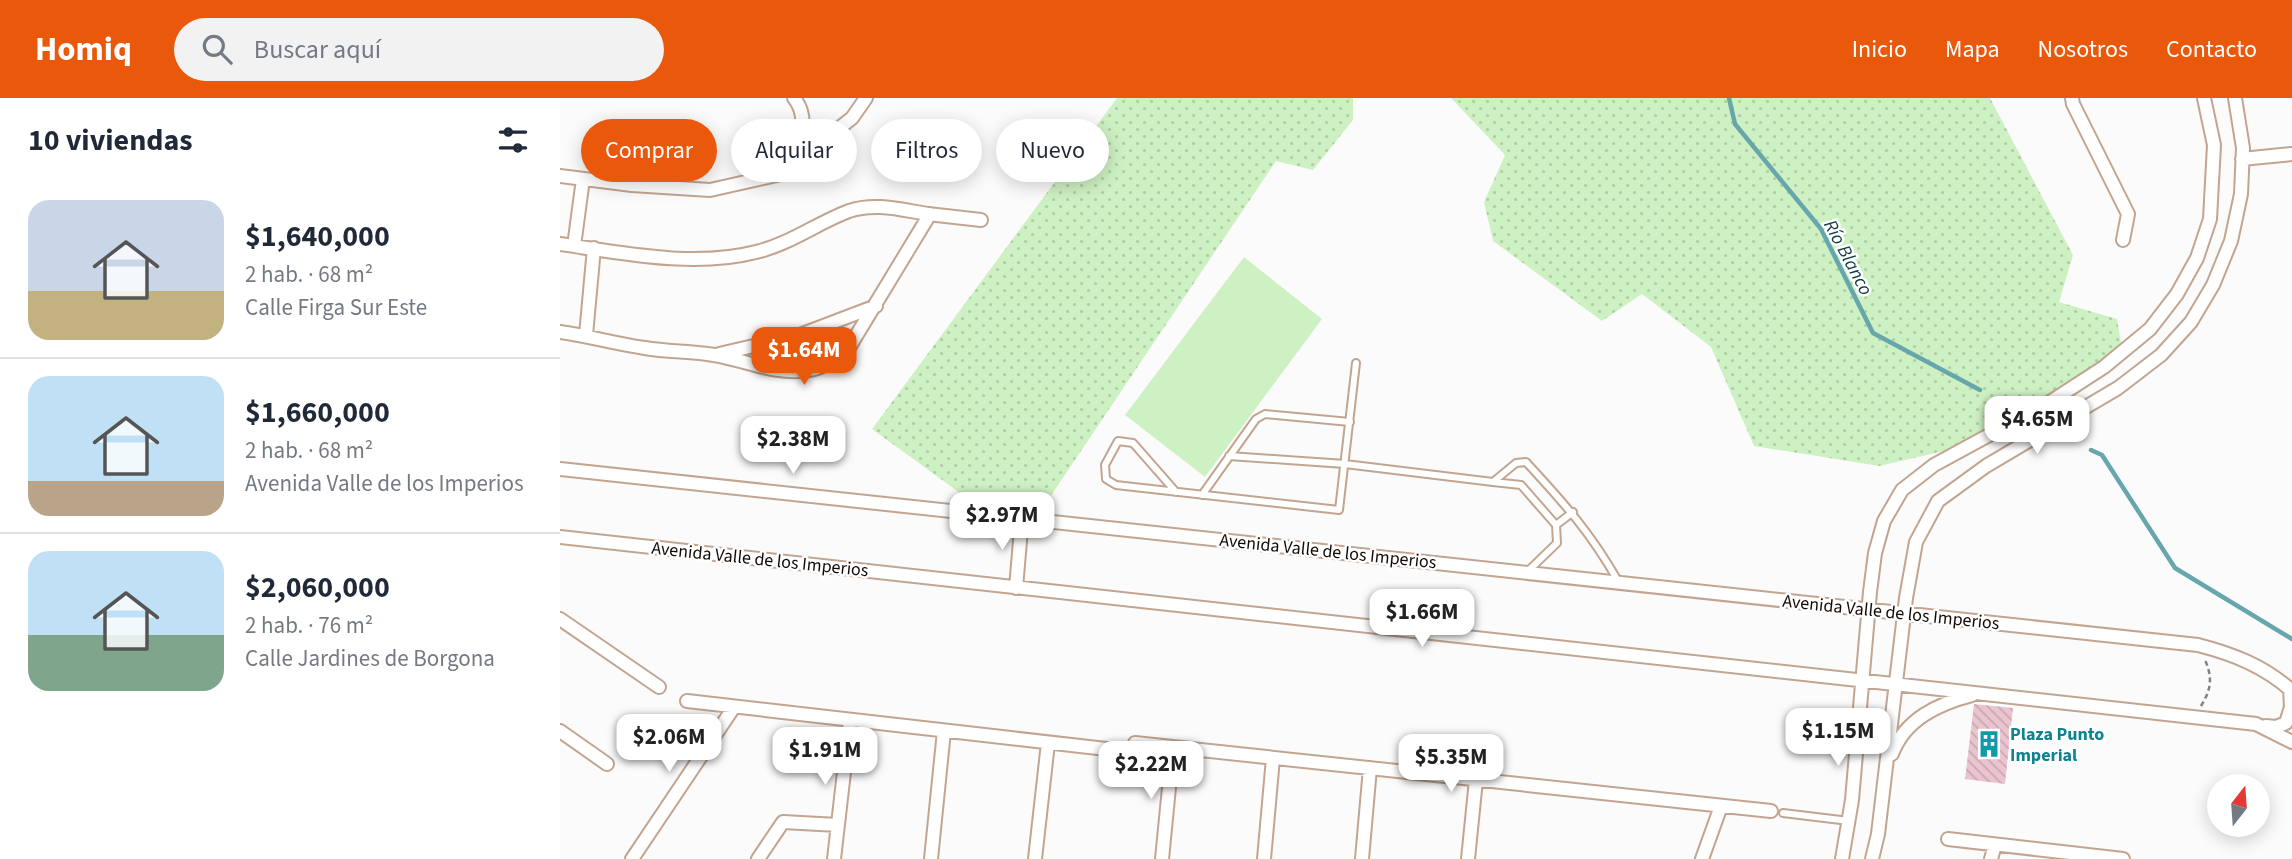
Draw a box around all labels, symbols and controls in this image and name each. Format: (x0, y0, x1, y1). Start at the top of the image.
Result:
search box (174, 18, 664, 81)
text: Homiq (35, 26, 132, 73)
icon: search (198, 30, 236, 68)
text: Buscar aquí (254, 31, 381, 68)
text: Inicio (1852, 32, 1907, 67)
text: Mapa (1945, 32, 2000, 67)
text: Nosotros (2038, 32, 2128, 67)
text: Contacto (2166, 32, 2257, 67)
text: 10 viviendas (28, 119, 193, 162)
chip: Comprar (581, 119, 717, 182)
chip: Alquilar (731, 119, 857, 182)
chip: Filtros (871, 119, 982, 182)
chip: Nuevo (996, 119, 1109, 182)
icon: filters (494, 121, 532, 159)
text: $1,640,000 (245, 215, 390, 258)
water label: Río Blanco (1816, 215, 1879, 300)
icon: home (84, 228, 168, 312)
text: 2 hab. · 68 m² (245, 258, 373, 291)
text: Calle Firga Sur Este (245, 291, 427, 324)
pin: $1.64M (747, 328, 861, 387)
text: $1.64M (767, 333, 841, 366)
text: $1,660,000 (245, 391, 390, 434)
pin: $4.65M (1980, 396, 2094, 456)
text: $4.65M (2000, 402, 2074, 435)
icon: home (84, 404, 168, 488)
pin: $2.38M (736, 416, 850, 476)
text: $2.38M (756, 422, 830, 455)
text: 2 hab. · 68 m² (245, 434, 373, 467)
text: Avenida Valle de los Imperios (245, 467, 524, 500)
pin: $2.97M (945, 492, 1059, 552)
text: $2.97M (965, 498, 1039, 531)
street label: Avenida Valle de los Imperios (1218, 528, 1438, 575)
street label: Avenida Valle de los Imperios (650, 536, 870, 583)
text: $2,060,000 (245, 566, 390, 609)
icon: home (84, 579, 168, 663)
pin: $1.66M (1365, 589, 1479, 649)
street label: Avenida Valle de los Imperios (1781, 589, 2001, 636)
text: $1.66M (1385, 595, 1459, 628)
text: 2 hab. · 76 m² (245, 609, 373, 642)
text: Calle Jardines de Borgona (245, 642, 495, 675)
pin: $1.15M (1781, 708, 1895, 768)
pin: $2.06M (612, 714, 726, 774)
text: $1.15M (1801, 714, 1875, 747)
text: $2.06M (632, 720, 706, 753)
place label: Plaza Punto Imperial (2010, 722, 2104, 768)
pin: $1.91M (768, 728, 882, 787)
building icon: Plaza Punto Imperial (1974, 729, 2004, 759)
text: $1.91M (788, 733, 862, 766)
pin: $5.35M (1394, 734, 1508, 794)
text: $5.35M (1414, 740, 1488, 773)
pin: $2.22M (1094, 742, 1208, 801)
text: $2.22M (1114, 747, 1188, 780)
north arrow (2207, 774, 2270, 836)
map controls (2207, 774, 2270, 837)

